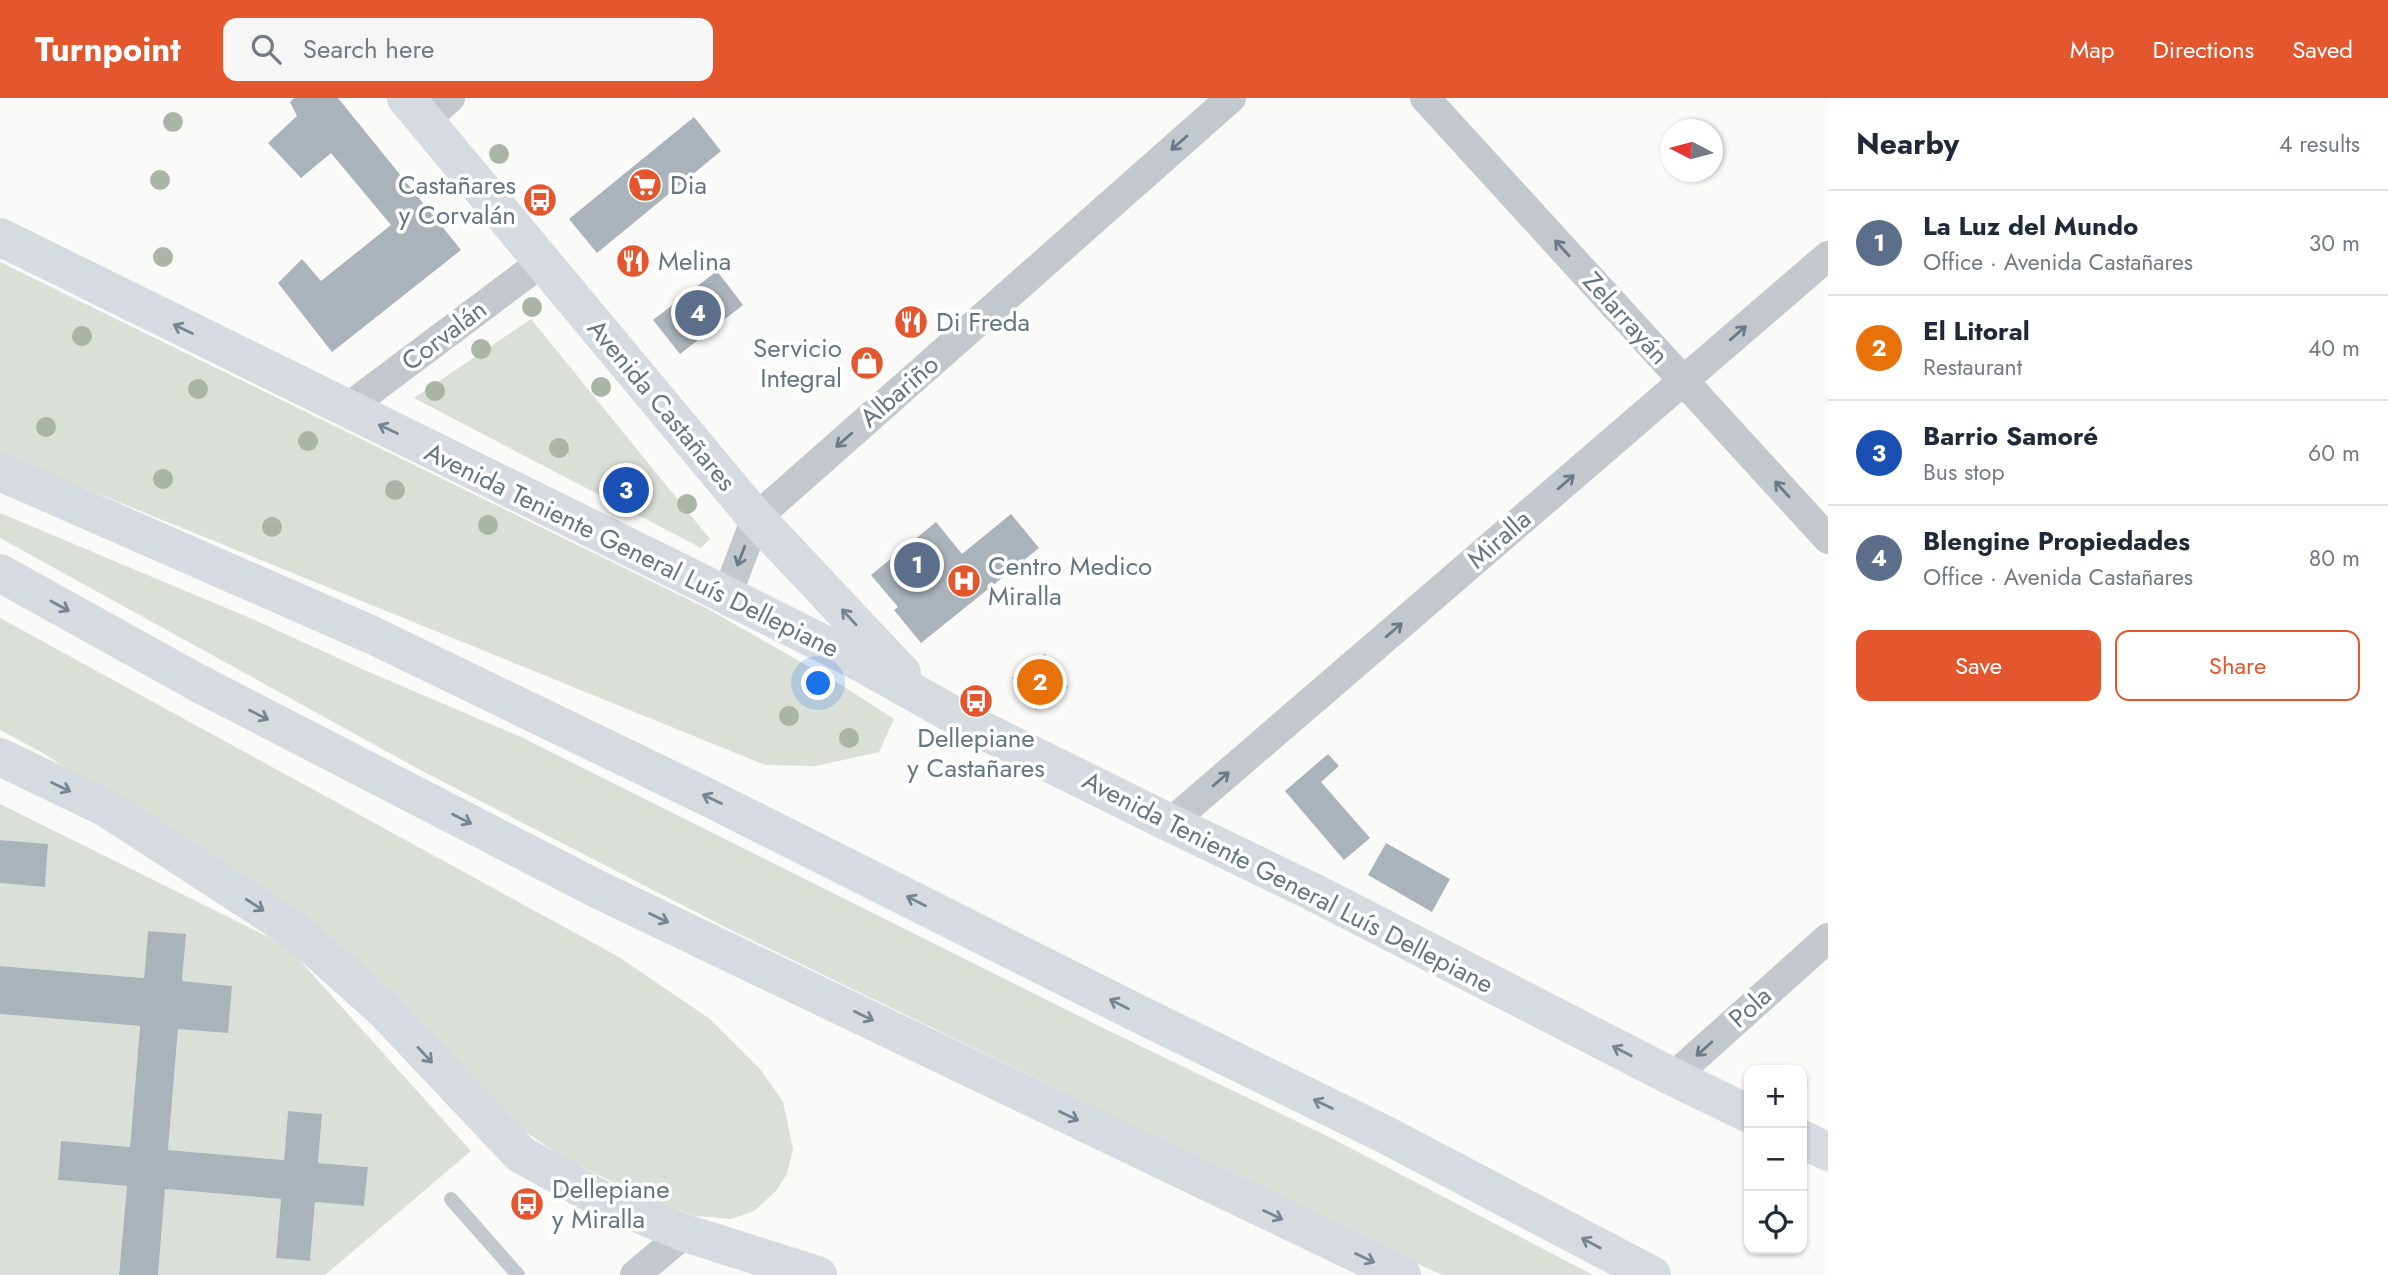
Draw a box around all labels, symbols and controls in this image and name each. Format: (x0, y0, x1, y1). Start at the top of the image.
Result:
search box (223, 18, 713, 81)
text: Turnpoint (35, 26, 181, 73)
icon: search (247, 30, 285, 68)
text: Search here (303, 30, 434, 68)
text: Map (2070, 32, 2115, 67)
text: Directions (2153, 32, 2254, 67)
text: Saved (2292, 32, 2353, 67)
north arrow (1660, 119, 1723, 182)
text: Nearby (1856, 122, 1959, 165)
text: 4 results (2279, 127, 2360, 161)
one-way arrow (1171, 135, 1189, 151)
place label: Castañares y Corvalán (398, 166, 516, 234)
supermarket icon: Dia (626, 166, 664, 204)
place label: Dia (670, 166, 707, 204)
bus stop icon: Castañares y Corvalán (521, 181, 559, 219)
text: La Luz del Mundo (1923, 207, 2138, 245)
text: 1 (1873, 226, 1885, 260)
text: 30 m (2309, 226, 2360, 260)
one-way arrow (1554, 239, 1570, 257)
restaurant icon: Melina (614, 242, 652, 280)
place label: Melina (658, 242, 731, 280)
text: Office · Avenida Castañares (1923, 245, 2193, 279)
street label: Zelarrayán (1574, 263, 1678, 373)
pin: 4 (675, 287, 721, 339)
street label: Corvalán (393, 290, 495, 380)
restaurant icon: Di Freda (892, 303, 930, 341)
place label: Di Freda (936, 303, 1030, 341)
street label: Avenida Castañares (579, 311, 745, 499)
text: El Litoral (1923, 312, 2030, 350)
one-way arrow (173, 322, 194, 336)
one-way arrow (1729, 325, 1747, 341)
place label: Servicio Integral (753, 329, 842, 397)
text: 2 (1871, 331, 1887, 365)
text: 40 m (2308, 331, 2360, 365)
shop icon: Servicio Integral (848, 344, 886, 382)
street label: Albariño (851, 346, 947, 436)
text: Restaurant (1923, 350, 2022, 384)
text: Barrio Samoré (1923, 417, 2098, 455)
one-way arrow (378, 422, 399, 436)
one-way arrow (835, 432, 853, 448)
street label: Avenida Teniente General Luís Dellepiane (418, 433, 846, 667)
text: 3 (1872, 436, 1886, 470)
text: 60 m (2308, 436, 2360, 470)
text: Bus stop (1923, 455, 2005, 489)
pin: 3 (603, 464, 649, 516)
one-way arrow (1557, 474, 1575, 490)
one-way arrow (1774, 480, 1790, 498)
street label: Miralla (1459, 500, 1539, 578)
text: Blengine Propiedades (1923, 522, 2190, 560)
pin: 1 (894, 539, 940, 591)
text: 4 (1871, 541, 1887, 575)
text: 80 m (2309, 541, 2360, 575)
one-way arrow (734, 545, 747, 567)
place label: Centro Medico Miralla (988, 547, 1152, 615)
text: Office · Avenida Castañares (1923, 560, 2193, 594)
hospital icon: Centro Medico Miralla (945, 562, 983, 600)
one-way arrow (49, 599, 69, 613)
one-way arrow (841, 609, 858, 626)
one-way arrow (1384, 622, 1402, 638)
button: Save (1856, 630, 2101, 701)
button: Share (2115, 630, 2360, 701)
pin: 2 (1017, 656, 1063, 708)
your location (801, 666, 835, 700)
bus stop icon: Dellepiane y Castañares (957, 682, 995, 720)
one-way arrow (249, 708, 269, 722)
place label: Dellepiane y Castañares (907, 719, 1045, 787)
street label: Avenida Teniente General Luís Dellepiane (1076, 761, 1500, 1003)
one-way arrow (1212, 771, 1230, 787)
one-way arrow (50, 780, 71, 794)
one-way arrow (702, 792, 723, 806)
one-way arrow (451, 813, 471, 827)
one-way arrow (906, 894, 927, 908)
one-way arrow (245, 898, 265, 912)
one-way arrow (648, 912, 669, 925)
street label: Pola (1720, 977, 1780, 1037)
one-way arrow (1109, 996, 1130, 1010)
one-way arrow (853, 1010, 874, 1024)
one-way arrow (1695, 1041, 1713, 1057)
one-way arrow (1612, 1043, 1633, 1057)
one-way arrow (417, 1046, 433, 1064)
map controls (1744, 1065, 1807, 1254)
button: + (1744, 1065, 1807, 1128)
one-way arrow (1313, 1096, 1334, 1110)
one-way arrow (1058, 1109, 1079, 1123)
button: − (1744, 1128, 1807, 1191)
place label: Dellepiane y Miralla (552, 1170, 670, 1238)
bus stop icon: Dellepiane y Miralla (508, 1185, 546, 1223)
button: locate (1744, 1191, 1807, 1254)
one-way arrow (1262, 1208, 1283, 1222)
one-way arrow (1582, 1236, 1602, 1250)
one-way arrow (1354, 1252, 1375, 1265)

